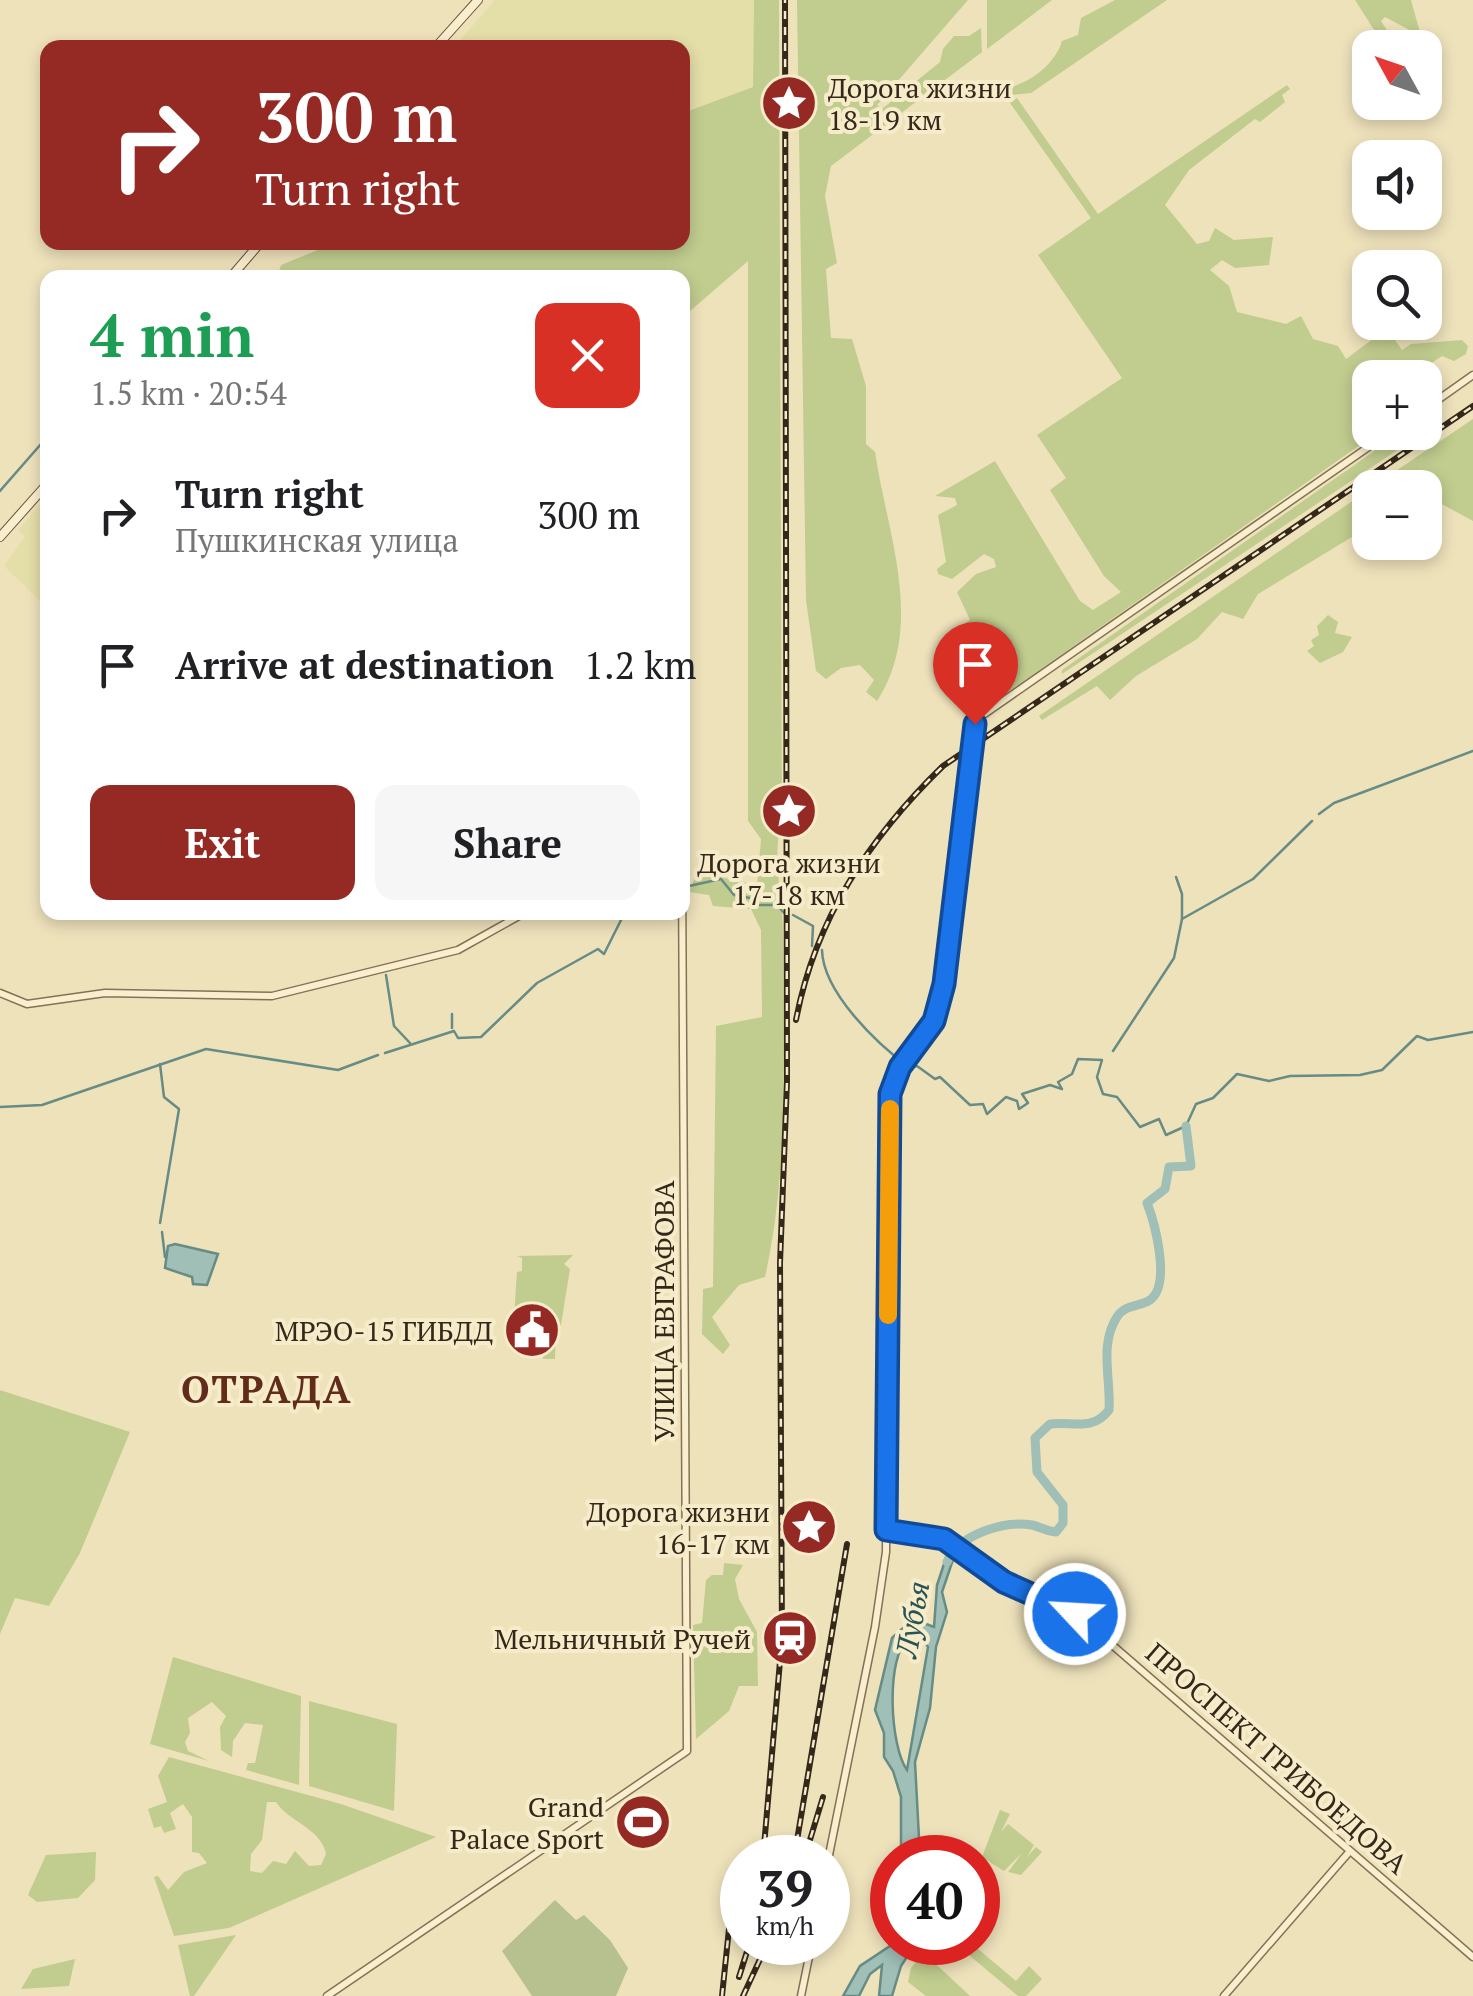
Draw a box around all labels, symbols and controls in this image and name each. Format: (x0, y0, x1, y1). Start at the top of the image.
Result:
north arrow (1352, 30, 1442, 120)
map controls (1352, 30, 1442, 560)
text: 300 m (255, 69, 457, 162)
place label: Дорога жизни 18-19 км (828, 69, 1011, 138)
place icon: Дорога жизни 18-19 км (759, 73, 819, 133)
icon: right (90, 80, 220, 210)
button: sound (1352, 140, 1442, 230)
text: Turn right (255, 158, 460, 218)
button: search (1352, 250, 1442, 340)
text: 4 min (90, 295, 254, 374)
button: close (535, 303, 640, 408)
button: + (1352, 360, 1442, 450)
text: 1.5 km · 20:54 (90, 372, 287, 414)
text: Turn right (175, 469, 364, 519)
button: − (1352, 470, 1442, 560)
icon: right (90, 488, 145, 543)
text: 300 m (537, 490, 640, 540)
text: Пушкинская улица (175, 519, 459, 561)
pin (933, 622, 1018, 725)
icon: arrive (948, 637, 1003, 692)
icon: arrive (90, 638, 145, 693)
text: Arrive at destination (175, 640, 554, 690)
text: 1.2 km (584, 640, 697, 690)
place icon: Дорога жизни 17-18 км (759, 781, 819, 841)
button: Exit (90, 785, 355, 900)
button: Share (375, 785, 640, 900)
place label: Дорога жизни 17-18 км (697, 844, 881, 913)
street label: УЛИЦА ЕВГРАФОВА (645, 1179, 682, 1442)
public building icon: МРЭО-15 ГИБДД (502, 1300, 562, 1360)
place label: МРЭО-15 ГИБДД (275, 1312, 493, 1349)
district label: ОТРАДА (181, 1364, 353, 1414)
place label: Дорога жизни 16-17 км (587, 1493, 770, 1562)
place icon: Дорога жизни 16-17 км (779, 1497, 839, 1557)
position arrow (1023, 1562, 1127, 1666)
water label: Лубья (885, 1578, 938, 1662)
station icon: Мельничный Ручей (760, 1608, 820, 1668)
place label: Мельничный Ручей (494, 1620, 751, 1657)
street label: ПРОСПЕКТ ГРИБОЕДОВА (1138, 1634, 1416, 1883)
place label: Grand Palace Sport (450, 1788, 605, 1857)
sports icon: Grand Palace Sport (613, 1792, 673, 1852)
speed limit sign: 40 (870, 1835, 1000, 1965)
text: 39 (757, 1855, 813, 1921)
text: km/h (756, 1909, 814, 1942)

